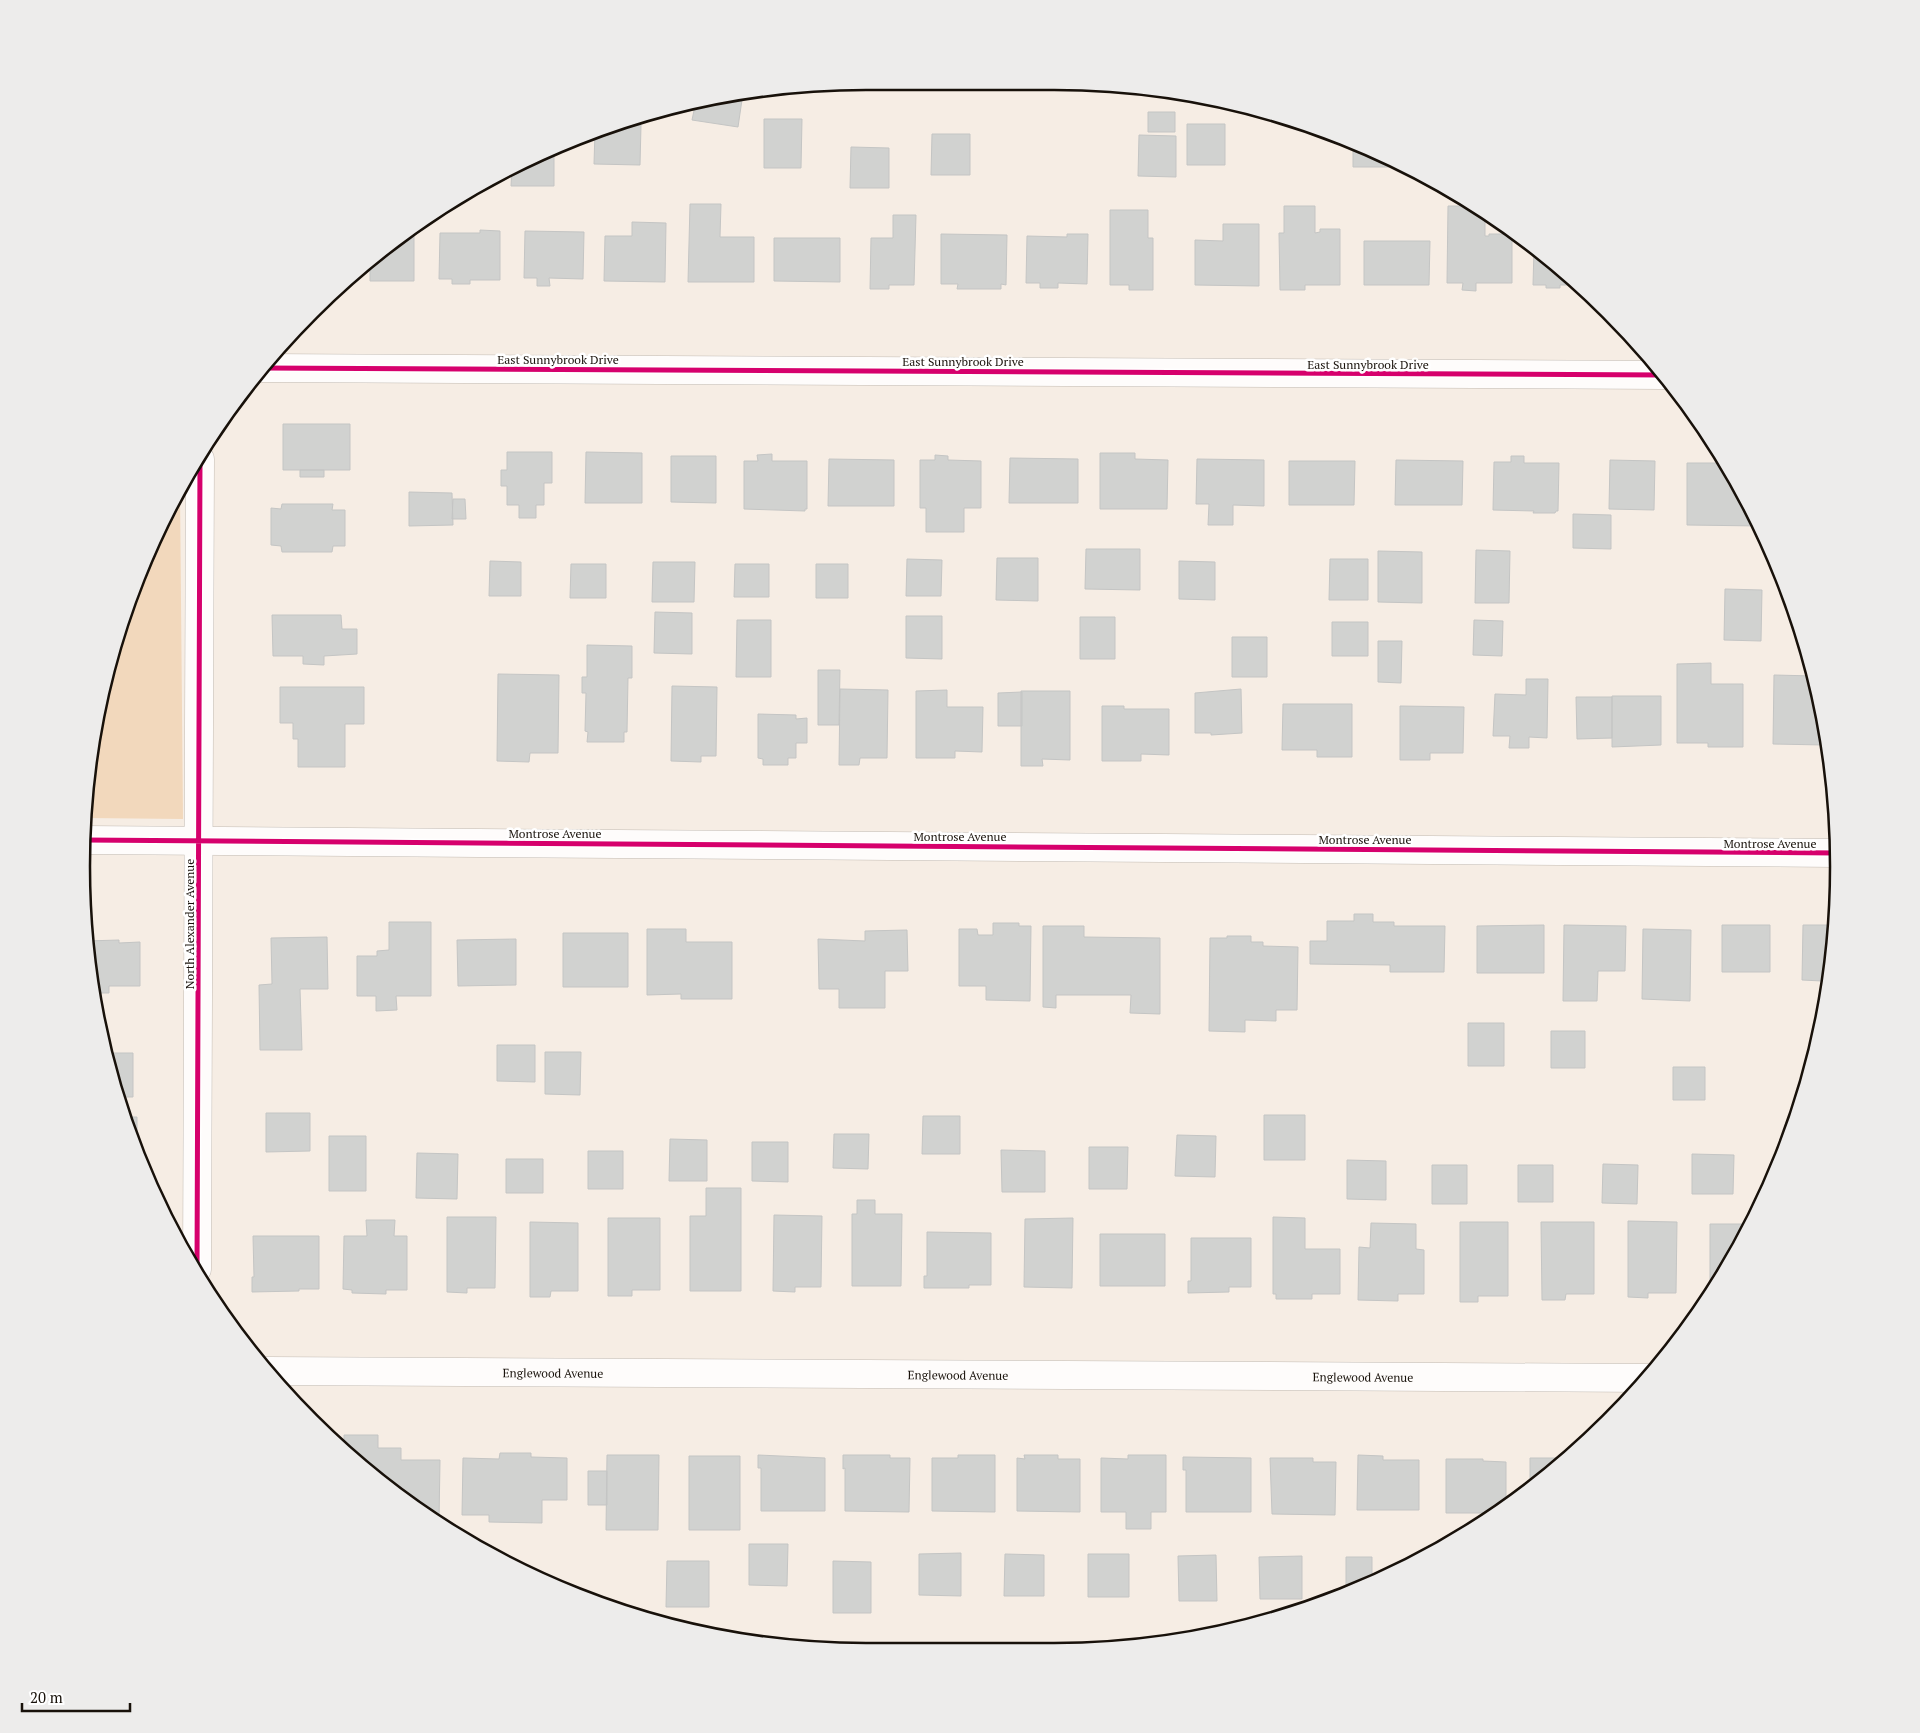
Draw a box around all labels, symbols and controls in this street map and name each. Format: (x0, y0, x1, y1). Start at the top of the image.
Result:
street label: East Sunnybrook Drive (497, 352, 619, 367)
street label: East Sunnybrook Drive (902, 354, 1024, 369)
street label: East Sunnybrook Drive (1307, 357, 1429, 372)
street label: Montrose Avenue (508, 826, 602, 841)
street label: Montrose Avenue (913, 829, 1007, 844)
street label: Montrose Avenue (1318, 832, 1412, 847)
street label: Montrose Avenue (1723, 836, 1817, 851)
street label: North Alexander Avenue (182, 859, 197, 989)
street label: Englewood Avenue (503, 1365, 603, 1380)
street label: Englewood Avenue (908, 1367, 1008, 1382)
street label: Englewood Avenue (1313, 1369, 1413, 1384)
scale bar (22, 1680, 130, 1712)
text: 20 m (30, 1687, 63, 1707)

